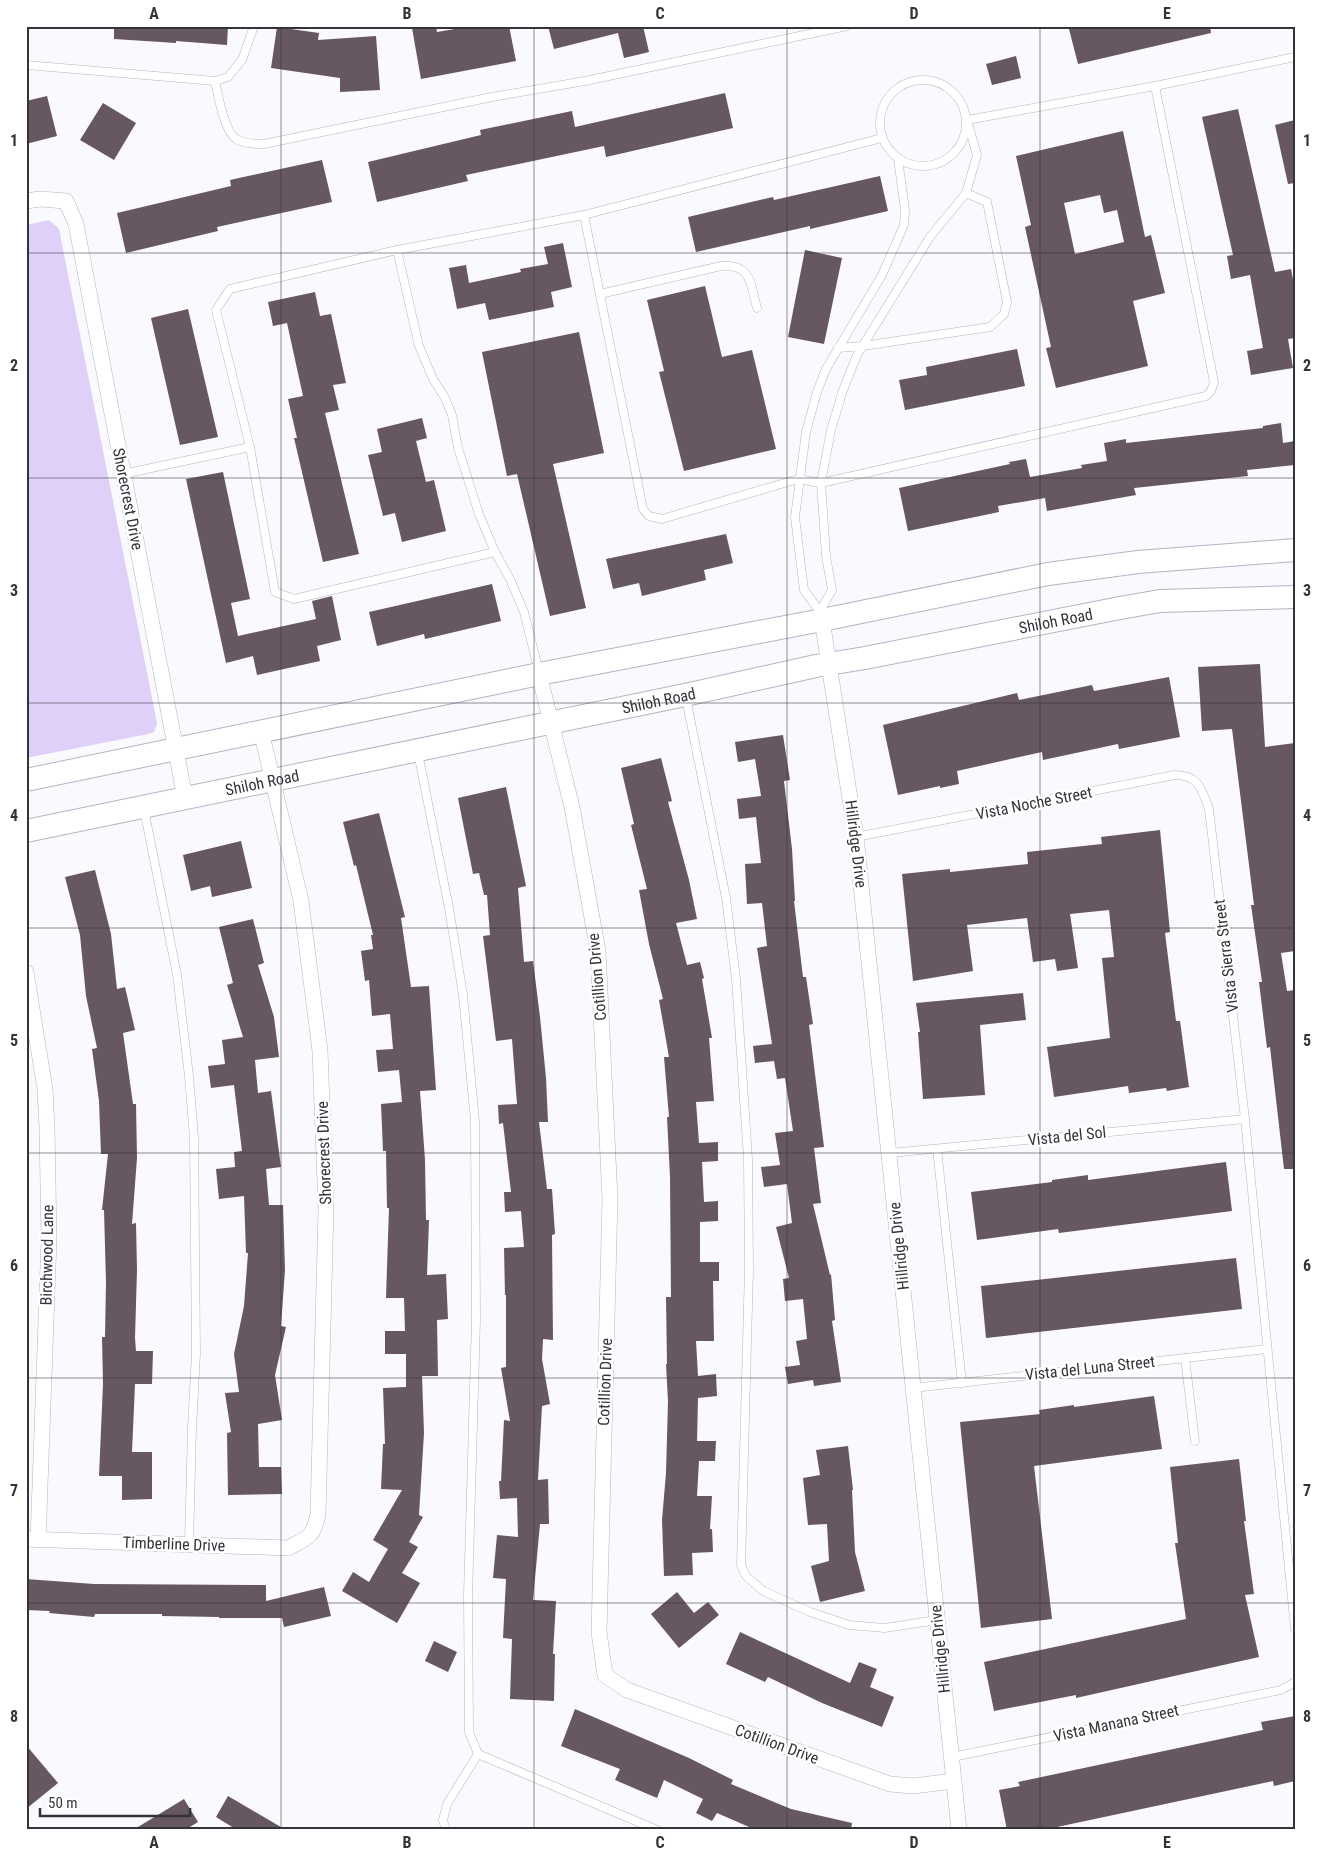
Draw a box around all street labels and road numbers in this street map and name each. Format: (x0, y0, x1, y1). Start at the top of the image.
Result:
street label: Shorecrest Drive (109, 446, 147, 552)
street label: Shiloh Road (1017, 604, 1094, 637)
street label: Shiloh Road (620, 683, 697, 717)
street label: Shiloh Road (223, 765, 301, 799)
street label: Vista Noche Street (974, 782, 1094, 824)
street label: Hillridge Drive (841, 799, 871, 889)
street label: Vista Sierra Street (1210, 898, 1242, 1014)
street label: Cotillion Drive (584, 932, 610, 1022)
street label: Shorecrest Drive (313, 1101, 335, 1205)
street label: Vista del Sol (1027, 1122, 1107, 1150)
street label: Hillridge Drive (885, 1201, 913, 1291)
street label: Birchwood Lane (37, 1204, 57, 1306)
street label: Cotillion Drive (594, 1338, 616, 1426)
street label: Vista del Luna Street (1024, 1352, 1156, 1384)
street label: Timberline Drive (122, 1533, 226, 1555)
street label: Hillridge Drive (926, 1604, 954, 1694)
street label: Vista Manana Street (1052, 1700, 1181, 1746)
street label: Cotillion Drive (732, 1720, 822, 1768)

